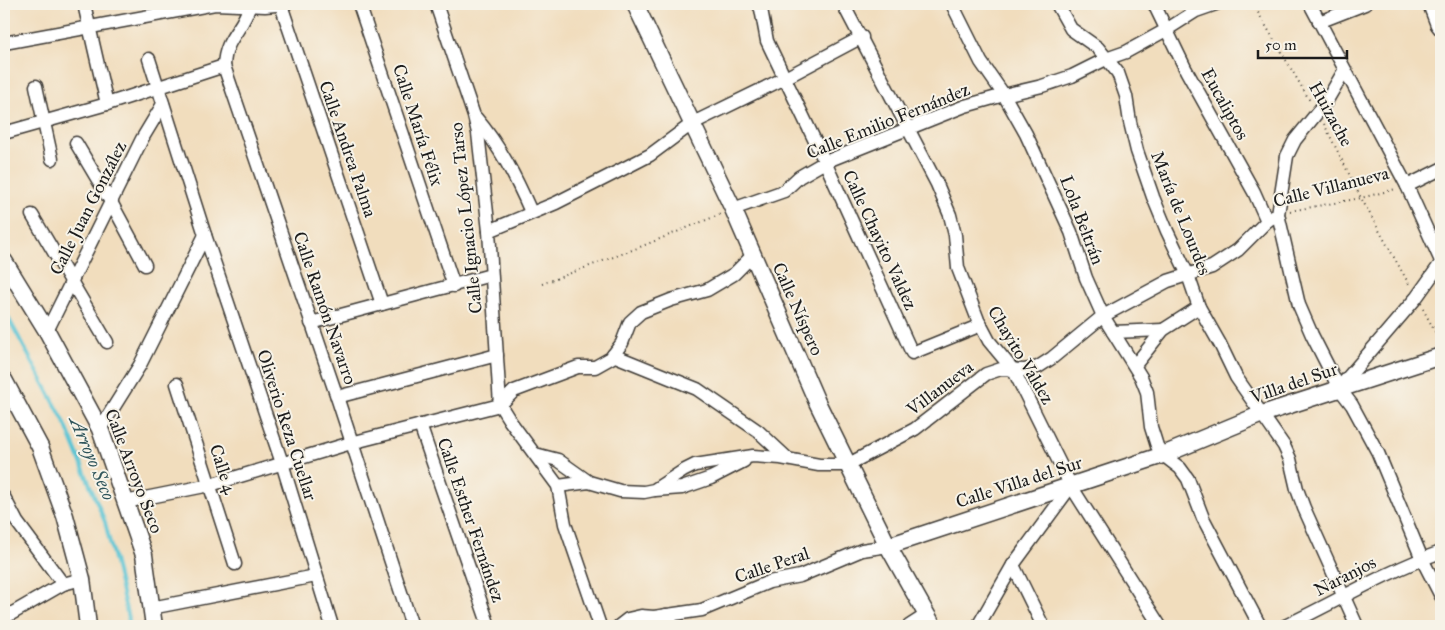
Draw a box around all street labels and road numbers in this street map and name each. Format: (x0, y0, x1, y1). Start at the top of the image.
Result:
street label: Calle María Félix (388, 61, 448, 189)
street label: Eucaliptos (1196, 64, 1254, 144)
street label: Calle Andrea Palma (314, 78, 382, 220)
street label: Calle Emilio Fernández (803, 78, 973, 164)
street label: Huizache (1304, 78, 1358, 150)
street label: Calle Ignacio López Tarso (445, 121, 488, 315)
street label: Calle Juan González (45, 137, 132, 279)
street label: María de Lourdes (1146, 148, 1216, 278)
street label: Calle Villanueva (1271, 162, 1392, 212)
street label: Calle Chayito Valdez (838, 167, 922, 313)
street label: Lola Beltrán (1055, 172, 1109, 268)
street label: Calle Ramón Navarro (289, 229, 361, 387)
street label: Calle Níspero (768, 259, 828, 359)
street label: Chayito Valdez (983, 302, 1059, 408)
street label: Oliverio Reza Cuellar (252, 347, 322, 503)
street label: Villanueva (902, 356, 978, 421)
street label: Villa del Sur (1247, 358, 1341, 408)
street label: Calle Arroyo Seco (100, 406, 168, 536)
street label: Calle Esther Fernández (433, 435, 509, 605)
street label: Calle 4 (205, 441, 242, 498)
street label: Calle Villa del Sur (953, 451, 1085, 513)
street label: Calle Peral (732, 542, 812, 588)
street label: Naranjos (1310, 551, 1380, 601)

